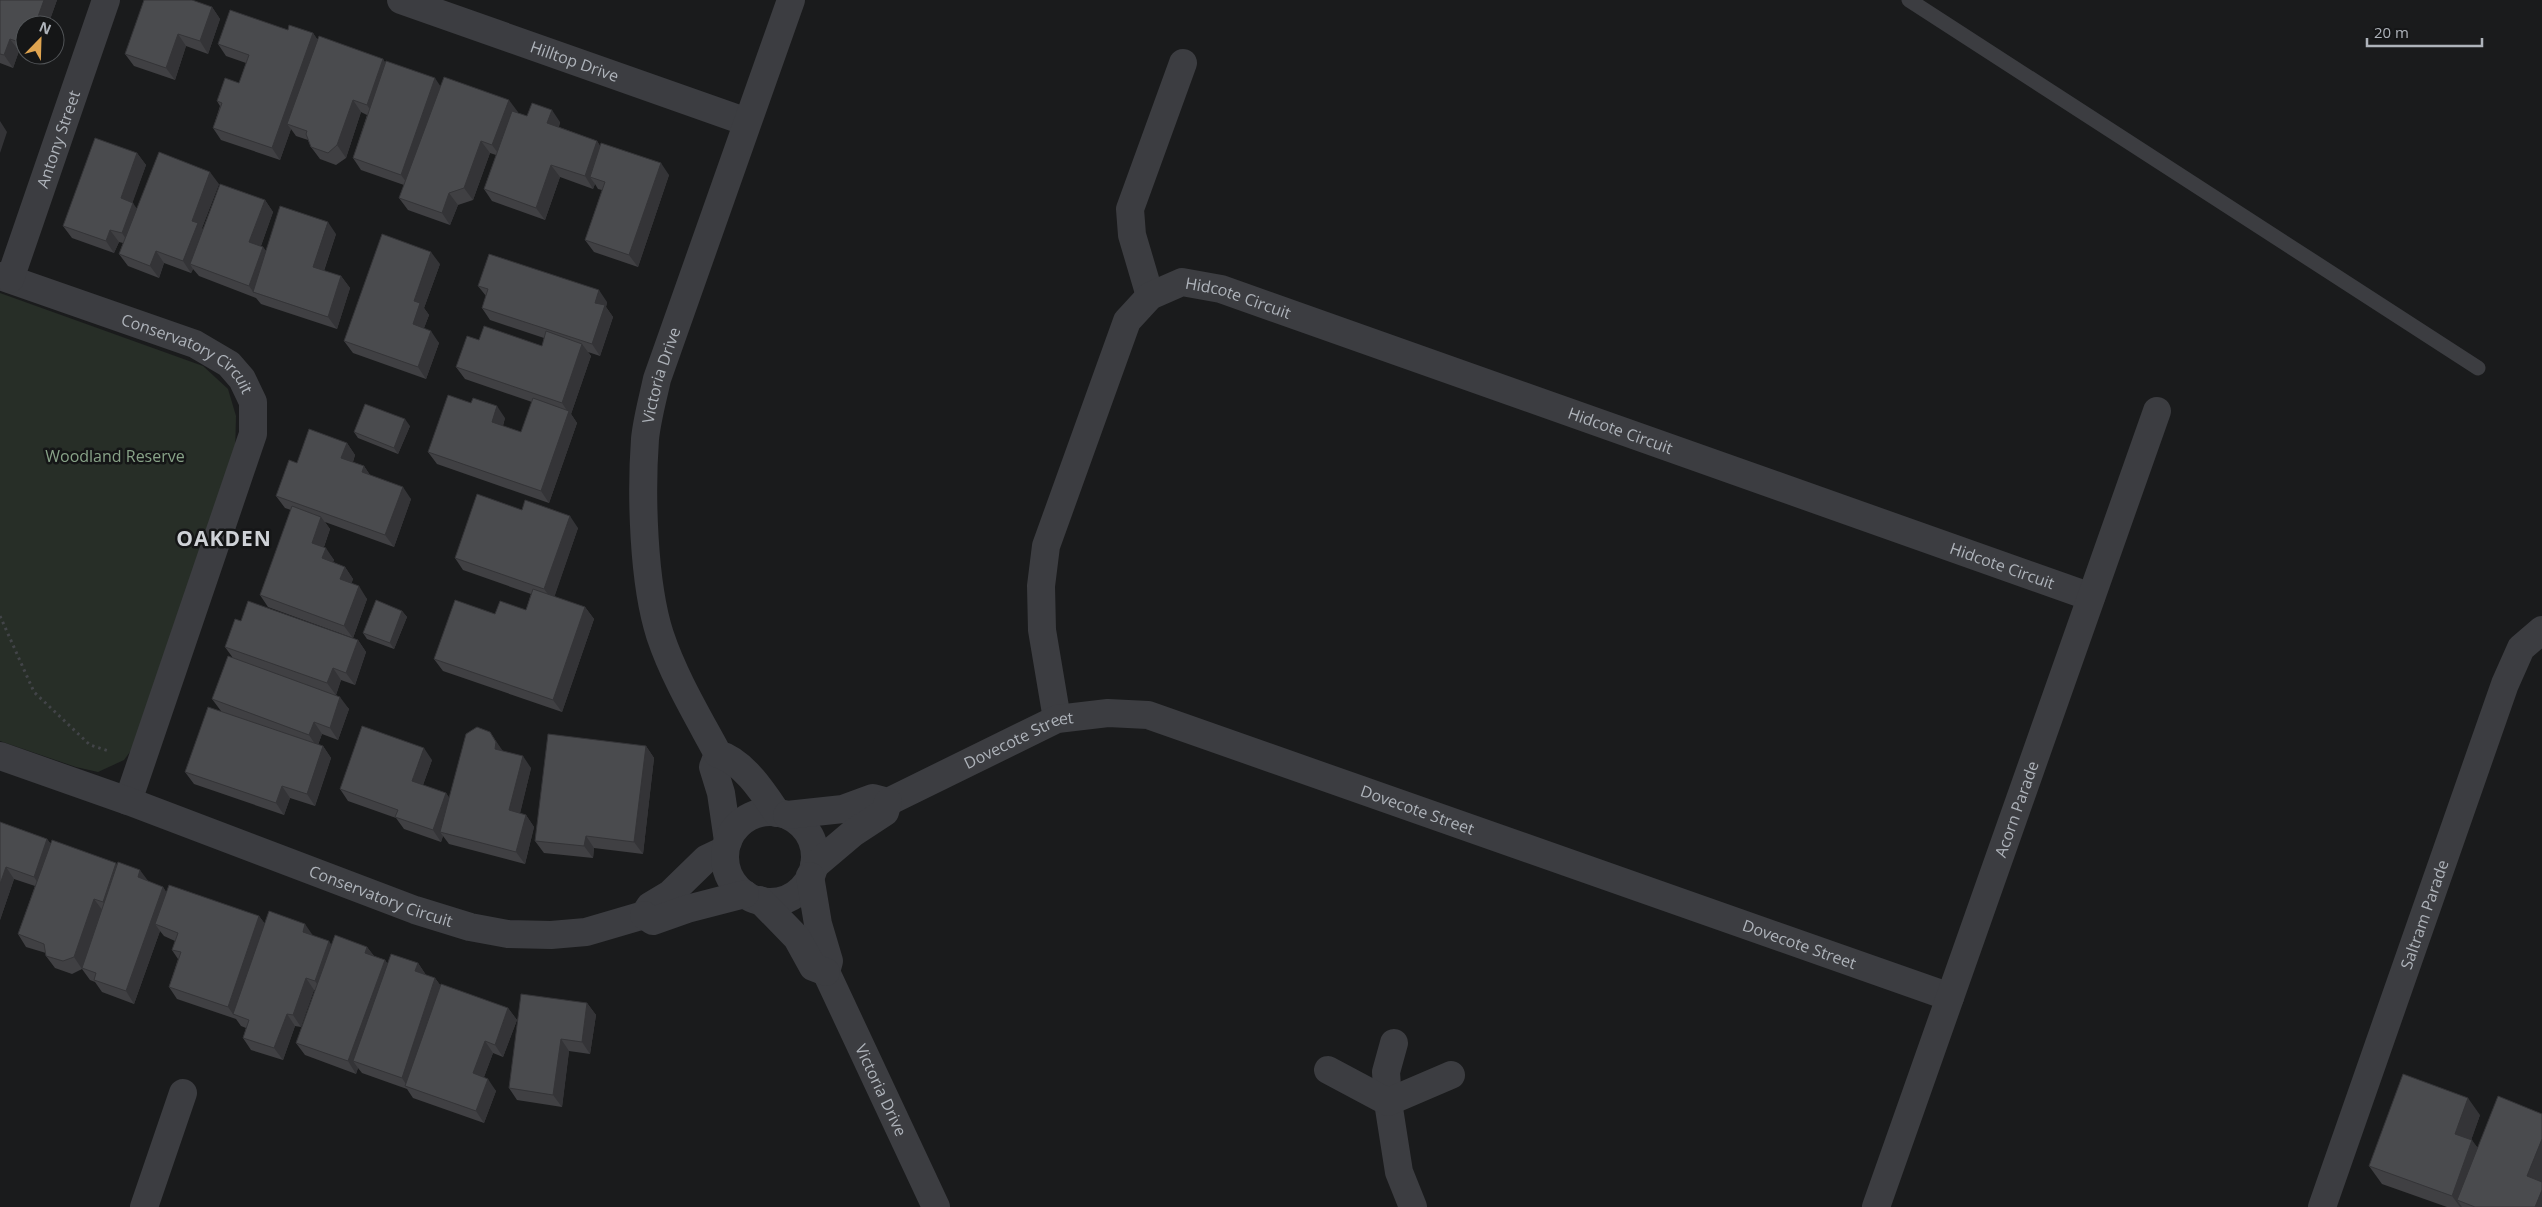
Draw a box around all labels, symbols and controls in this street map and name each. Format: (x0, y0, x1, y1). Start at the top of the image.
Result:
north arrow (15, 15, 65, 65)
scale bar (2367, 15, 2482, 47)
text: N (36, 17, 54, 39)
text: 20 m (2374, 22, 2409, 42)
street label: Hilltop Drive (527, 35, 622, 87)
street label: Antony Street (31, 87, 85, 191)
street label: Hidcote Circuit (1184, 272, 1294, 324)
street label: Conservatory Circuit (118, 308, 259, 397)
street label: Victoria Drive (636, 324, 686, 425)
street label: Hidcote Circuit (1565, 402, 1676, 459)
park label: Woodland Reserve (45, 445, 185, 467)
district label: OAKDEN (176, 524, 272, 552)
street label: Hidcote Circuit (1947, 537, 2058, 594)
street label: Dovecote Street (960, 706, 1075, 774)
street label: Acorn Parade (1989, 758, 2044, 860)
street label: Dovecote Street (1358, 780, 1477, 840)
street label: Saltram Parade (2395, 857, 2454, 972)
street label: Conservatory Circuit (306, 860, 456, 932)
street label: Dovecote Street (1740, 914, 1860, 974)
street label: Victoria Drive (850, 1040, 912, 1140)

